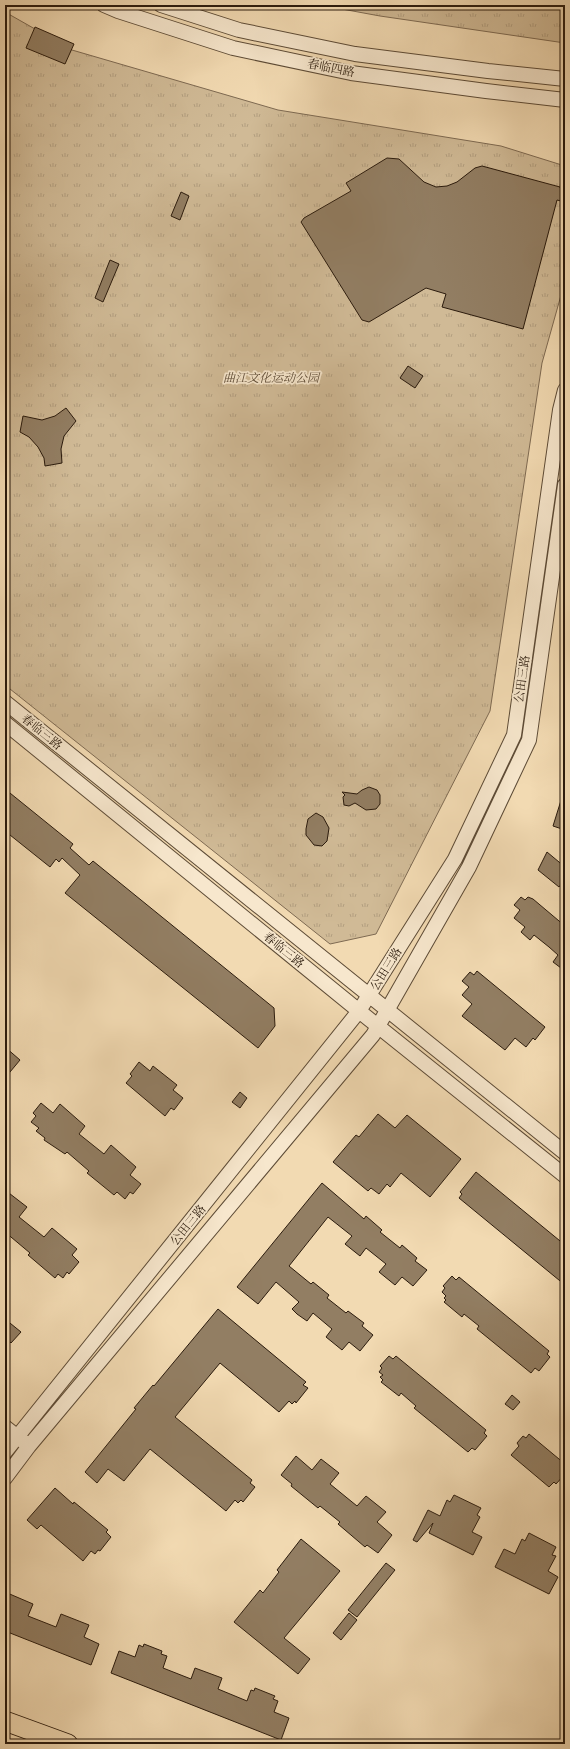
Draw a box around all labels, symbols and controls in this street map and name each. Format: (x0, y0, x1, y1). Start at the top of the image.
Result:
street label: 春临四路 (306, 57, 356, 80)
park label: 曲江文化运动公园 (223, 371, 321, 386)
street label: 公田三路 (512, 654, 533, 704)
street label: 春临三路 (18, 711, 65, 753)
street label: 春临三路 (260, 929, 307, 971)
street label: 公田三路 (367, 945, 406, 994)
street label: 公田三路 (167, 1202, 209, 1249)

